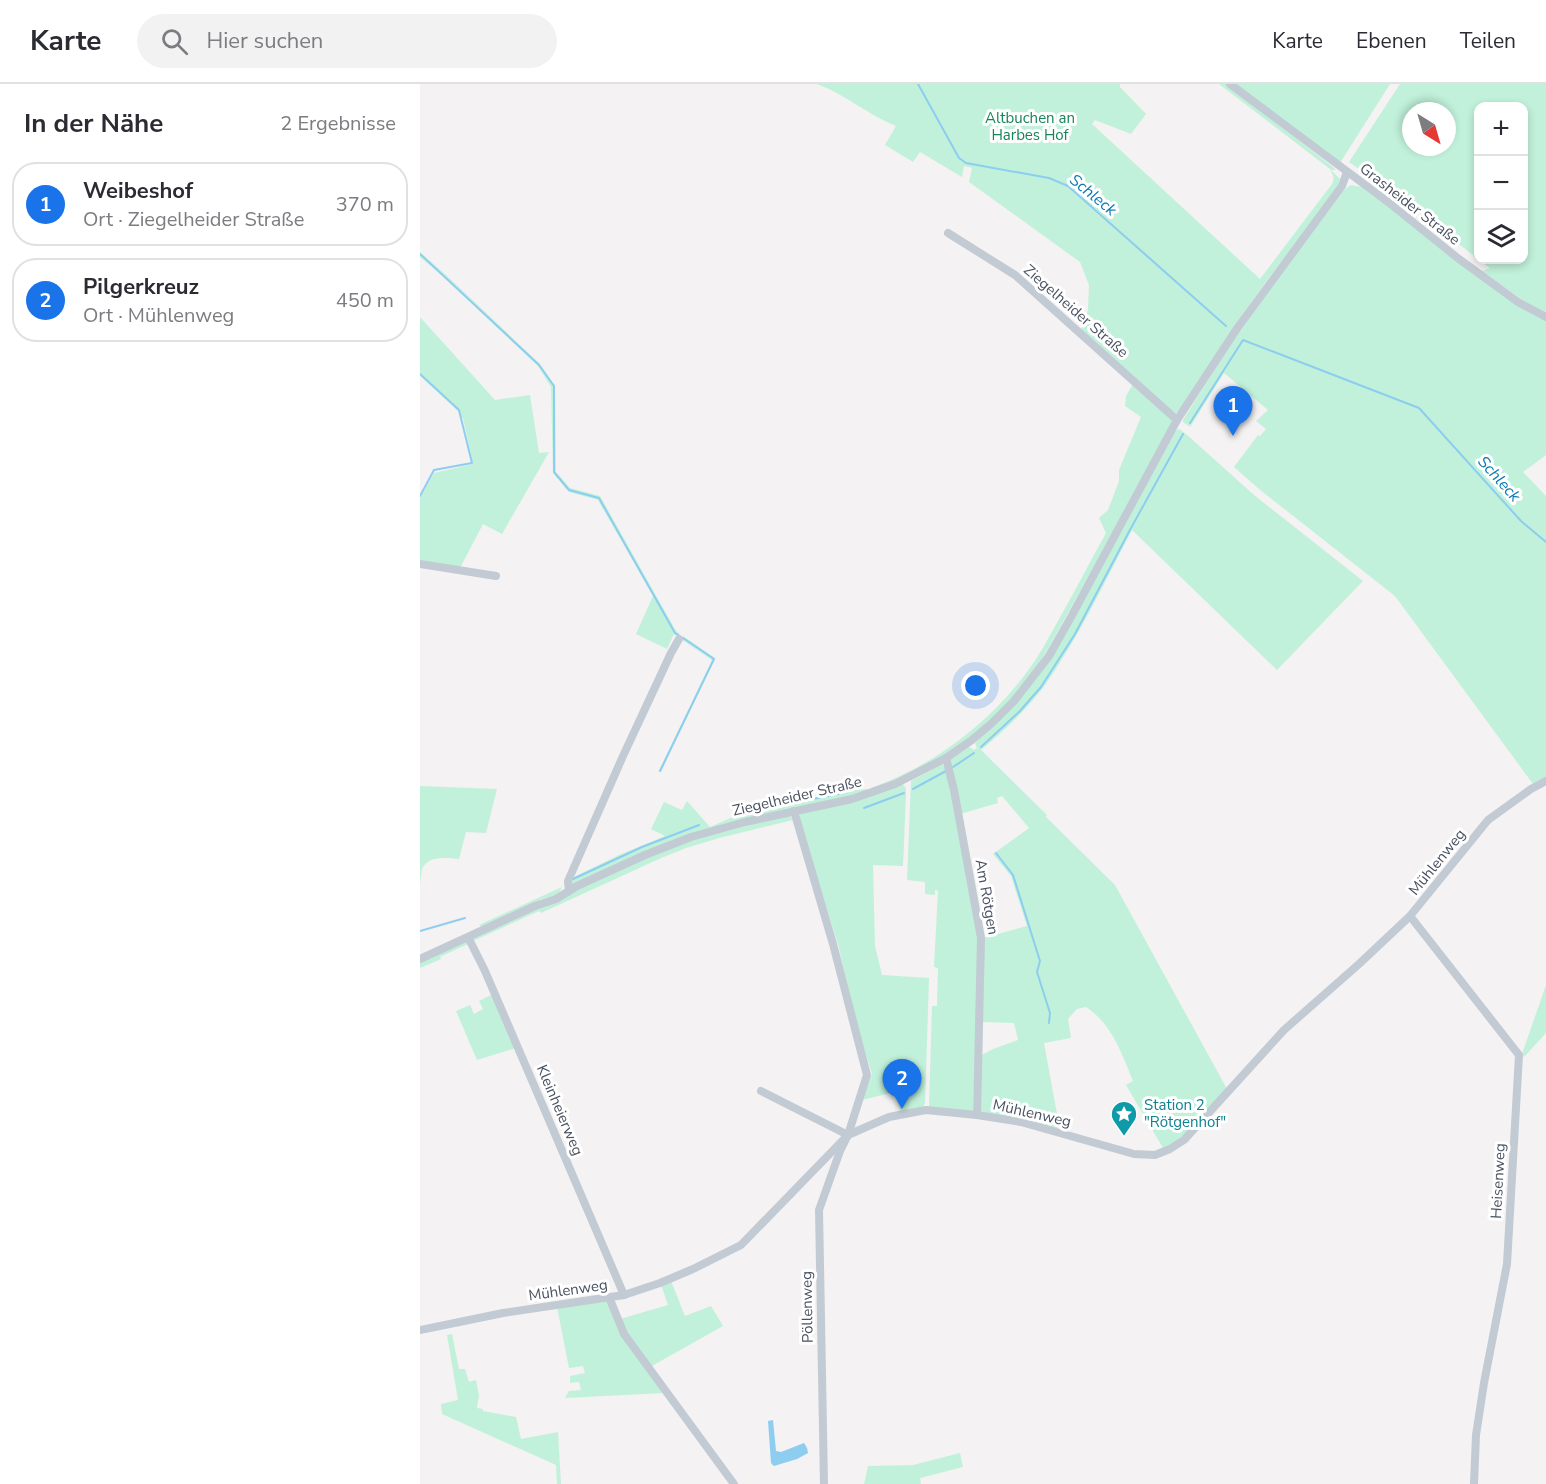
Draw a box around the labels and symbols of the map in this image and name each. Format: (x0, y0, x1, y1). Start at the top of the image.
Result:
north arrow (1402, 102, 1456, 156)
park label: Altbuchen an Harbes Hof (985, 108, 1075, 145)
street label: Grasheider Straße (1356, 159, 1464, 249)
water label: Schleck (1065, 169, 1122, 221)
street label: Ziegelheider Straße (1019, 260, 1133, 362)
pin: 1 (1214, 386, 1252, 436)
water label: Schleck (1472, 451, 1526, 508)
your location (961, 671, 990, 700)
street label: Ziegelheider Straße (730, 771, 864, 821)
street label: Mühlenweg (1404, 825, 1470, 899)
street label: Am Rötgen (971, 858, 1003, 936)
pin: 2 (882, 1060, 922, 1109)
street label: Kleinheierweg (532, 1062, 588, 1158)
street label: Mühlenweg (991, 1094, 1073, 1132)
place label: Station 2 "Rötgenhof" (1144, 1095, 1226, 1132)
place icon: Station 2 "Rötgenhof" (1109, 1099, 1139, 1137)
street label: Heisenweg (1486, 1143, 1510, 1219)
street label: Pöllenweg (796, 1271, 818, 1343)
street label: Mühlenweg (527, 1275, 609, 1305)

